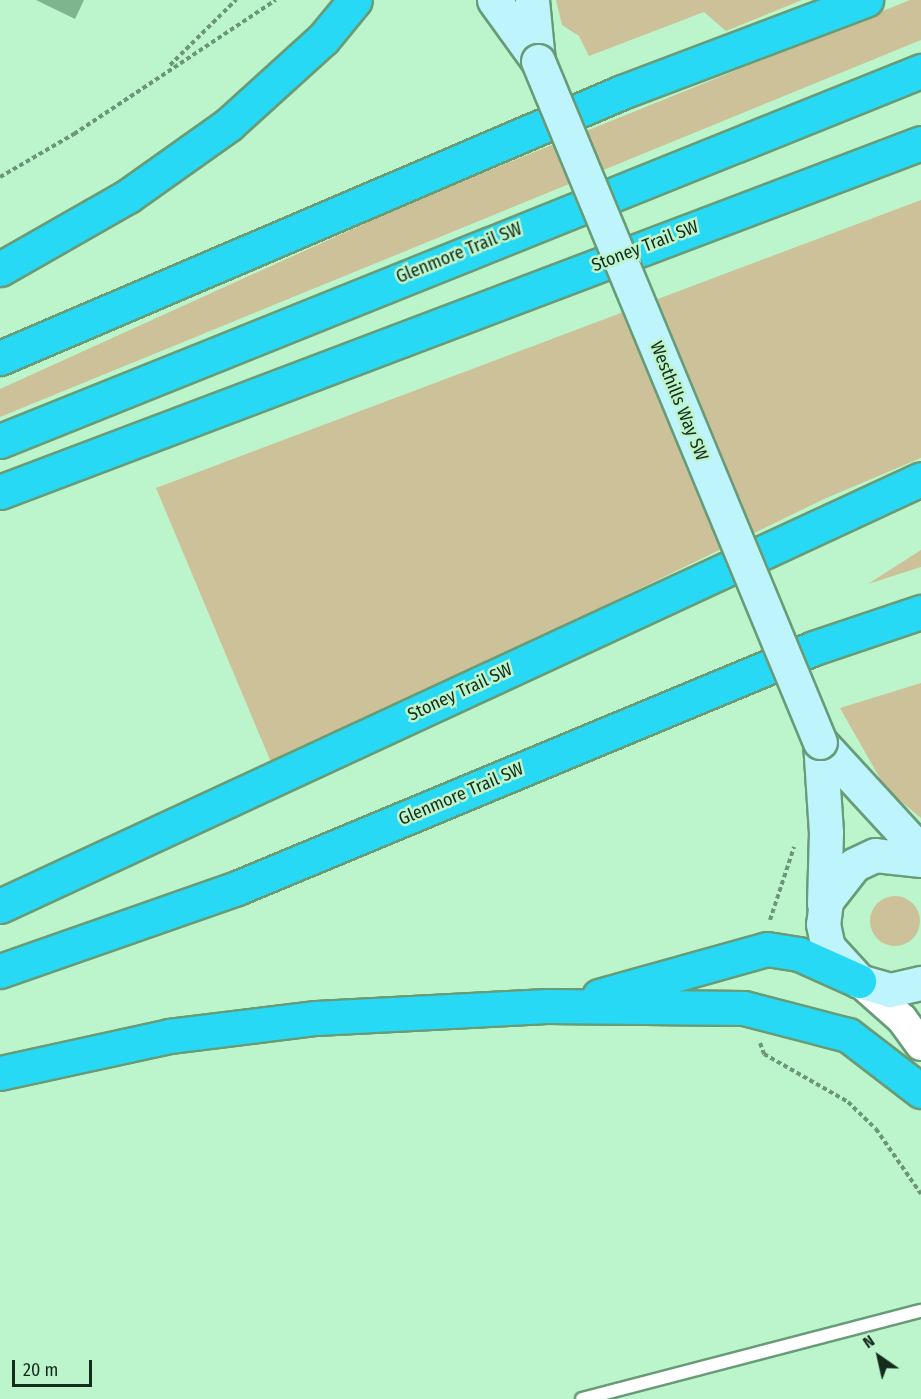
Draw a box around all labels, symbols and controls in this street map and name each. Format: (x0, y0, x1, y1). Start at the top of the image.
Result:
street label: Stoney Trail SW (589, 216, 701, 276)
street label: Glenmore Trail SW (393, 218, 525, 288)
street label: Westhills Way SW (645, 338, 713, 464)
street label: Stoney Trail SW (404, 658, 516, 726)
street label: Glenmore Trail SW (395, 758, 527, 830)
north arrow (849, 1327, 909, 1387)
text: N (859, 1331, 878, 1352)
scale bar (15, 1348, 94, 1386)
text: 20 m (23, 1359, 58, 1381)

